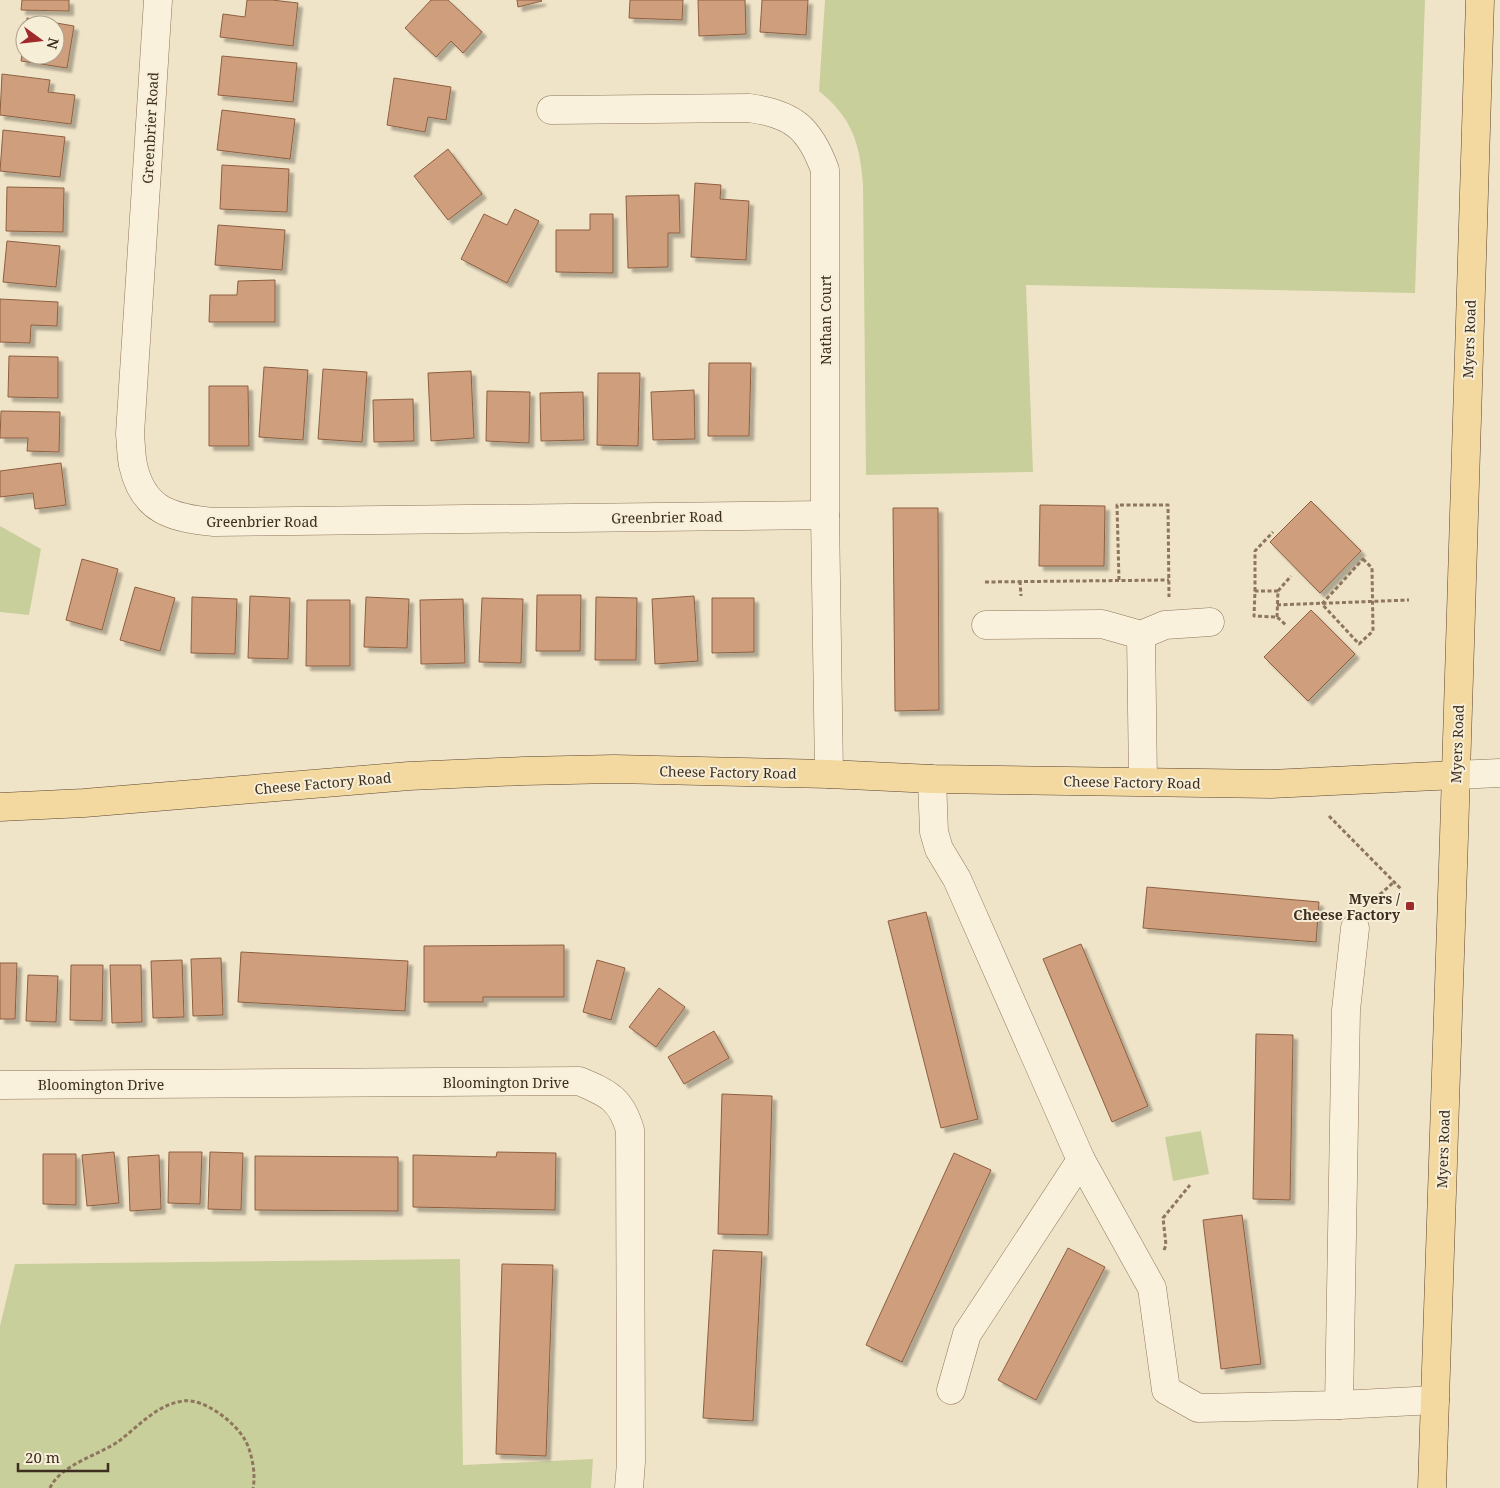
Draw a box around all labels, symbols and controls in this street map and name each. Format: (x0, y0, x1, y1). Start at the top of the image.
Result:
north arrow (15, 15, 65, 65)
text: N (42, 36, 64, 51)
street label: Greenbrier Road (138, 71, 162, 184)
street label: Nathan Court (816, 275, 835, 365)
street label: Myers Road (1458, 299, 1480, 379)
street label: Greenbrier Road (611, 507, 723, 527)
street label: Greenbrier Road (206, 512, 318, 531)
street label: Myers Road (1446, 704, 1468, 784)
street label: Cheese Factory Road (659, 761, 797, 783)
street label: Cheese Factory Road (254, 768, 393, 798)
street label: Cheese Factory Road (1063, 771, 1201, 793)
place label: Myers / Cheese Factory (1293, 889, 1401, 924)
marker: Myers / Cheese Factory (1404, 900, 1416, 912)
street label: Bloomington Drive (443, 1073, 569, 1092)
street label: Bloomington Drive (38, 1075, 164, 1094)
street label: Myers Road (1432, 1109, 1454, 1189)
scale bar (18, 1440, 108, 1472)
text: 20 m (25, 1447, 60, 1467)

